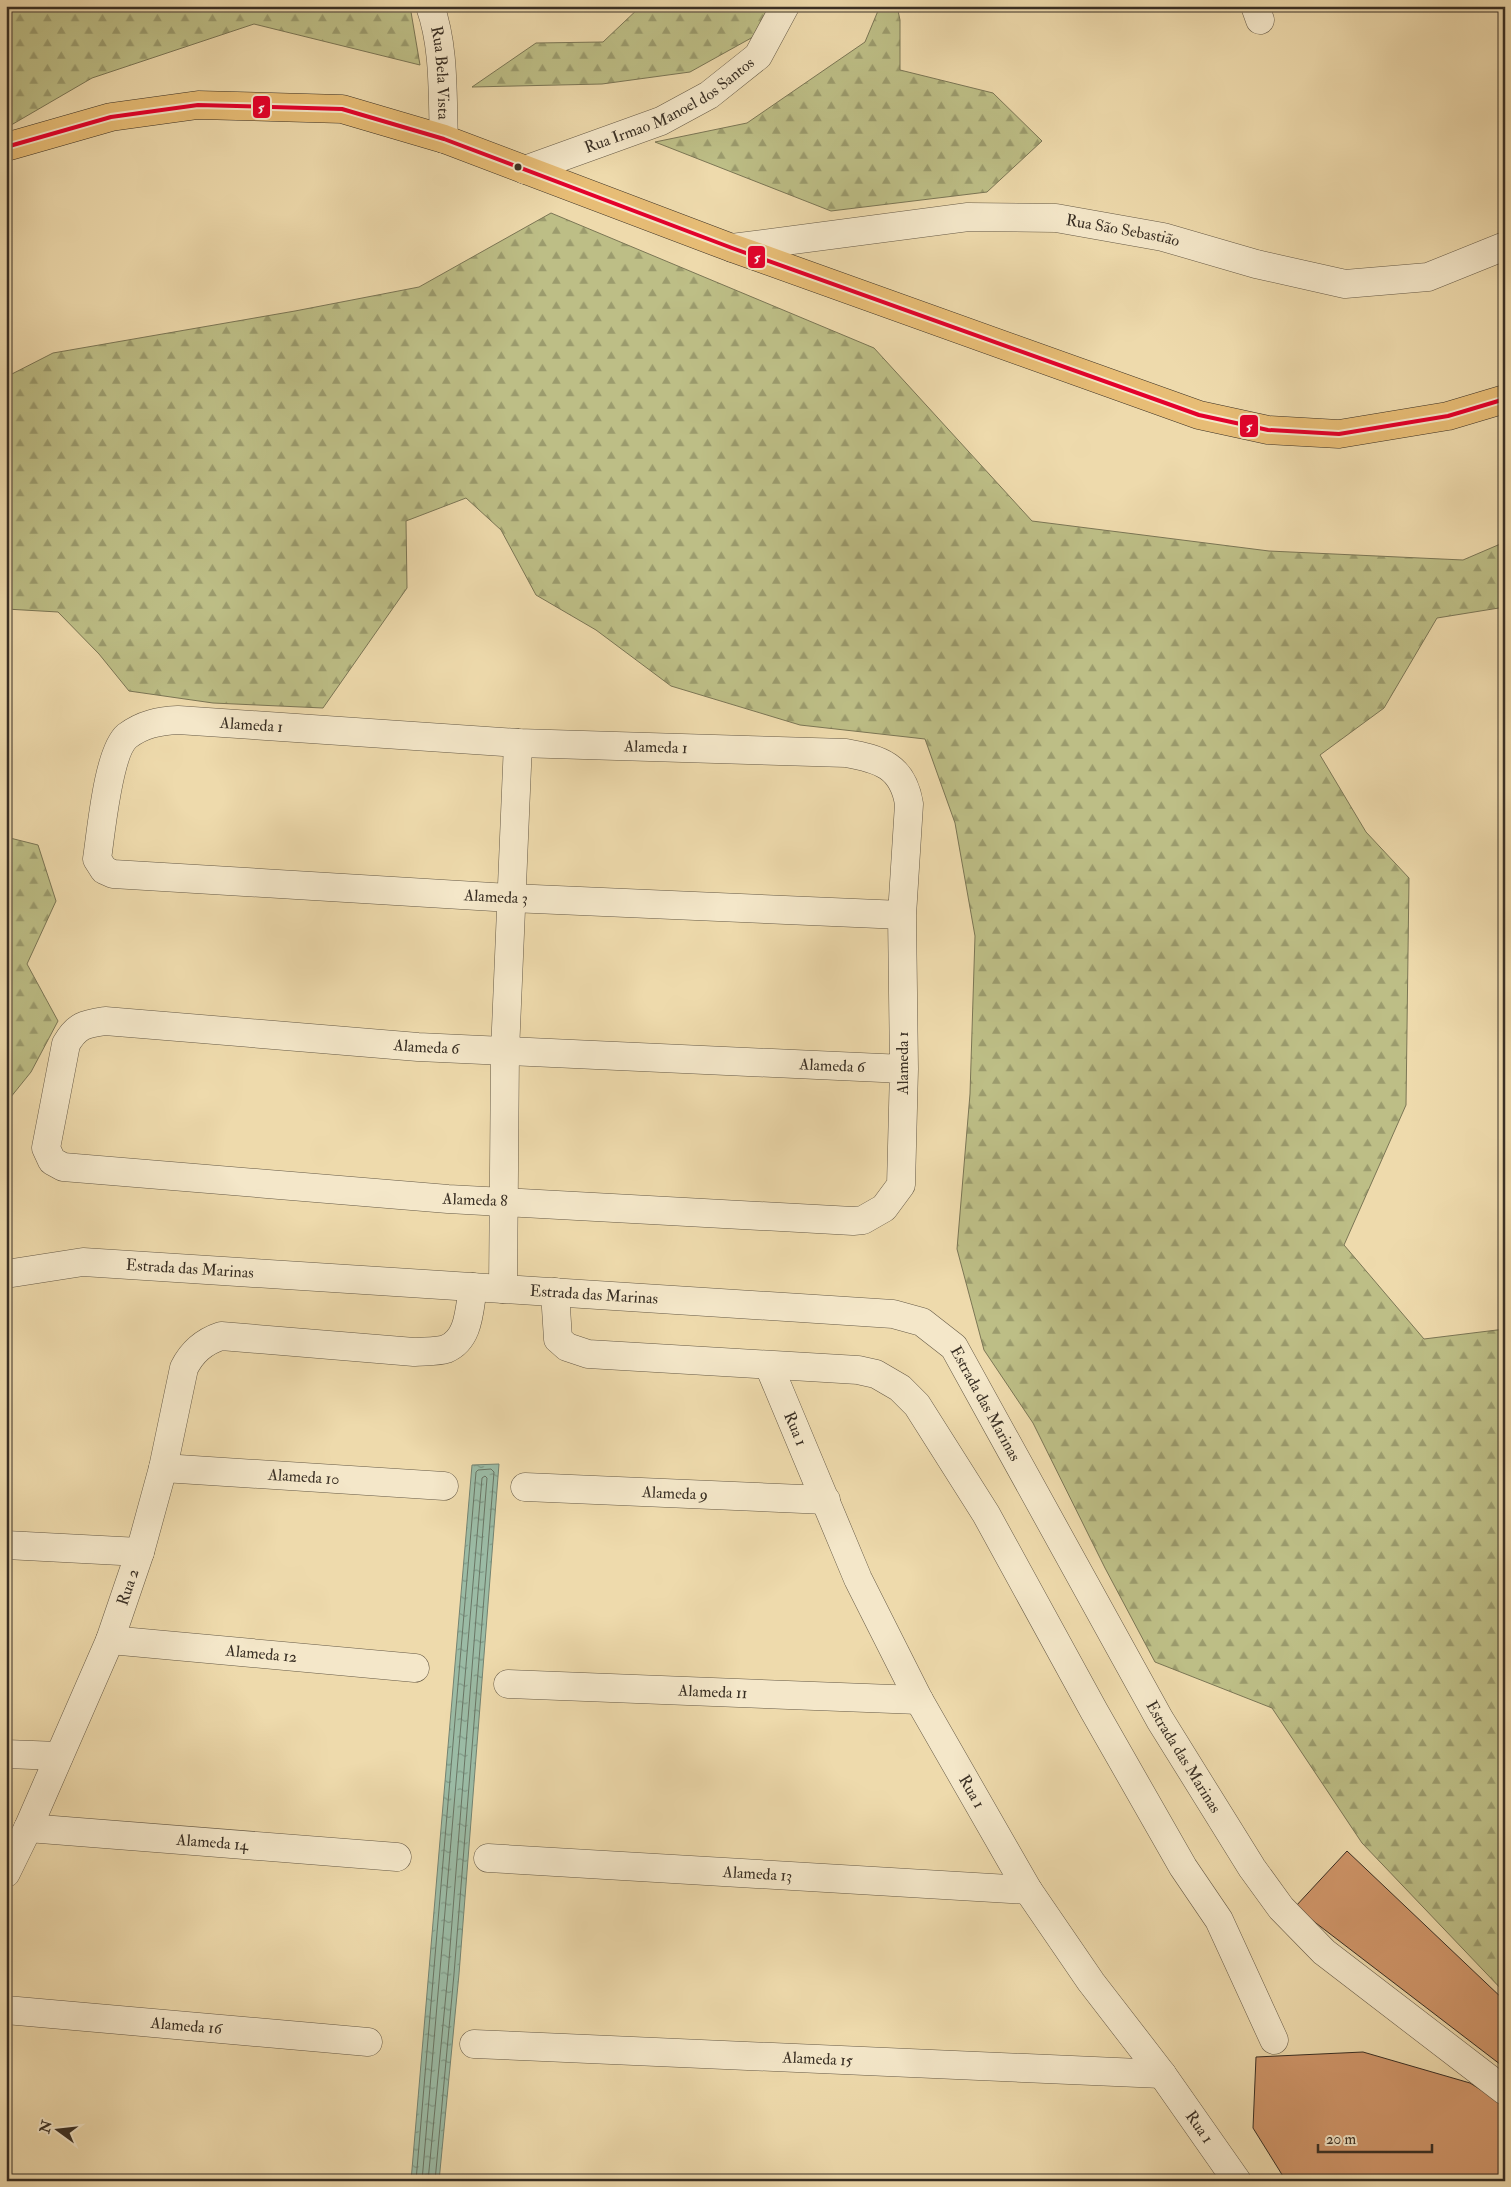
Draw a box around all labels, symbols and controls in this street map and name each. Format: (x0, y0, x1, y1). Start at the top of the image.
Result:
street label: Rua Bela Vista (426, 24, 453, 120)
street label: Rua Irmao Manoel dos Santos (582, 53, 758, 158)
line badge: 5 (252, 95, 271, 119)
text: 5 (258, 99, 265, 116)
unlabelled marker (513, 162, 523, 172)
street label: Rua São Sebastião (1064, 210, 1182, 251)
line badge: 5 (747, 245, 766, 269)
text: 5 (754, 249, 761, 266)
line badge: 5 (1239, 414, 1259, 438)
text: 5 (1246, 418, 1253, 435)
street label: Alameda 1 (218, 713, 284, 737)
street label: Alameda 1 (623, 736, 688, 758)
street label: Alameda 3 (463, 885, 528, 909)
street label: Alameda 1 (893, 1031, 913, 1096)
street label: Alameda 6 (392, 1035, 461, 1059)
street label: Alameda 6 (798, 1054, 866, 1077)
street label: Alameda 8 (441, 1189, 508, 1211)
street label: Estrada das Marinas (125, 1255, 255, 1283)
street label: Estrada das Marinas (529, 1281, 659, 1309)
street label: Estrada das Marinas (945, 1343, 1025, 1465)
street label: Rua 1 (779, 1409, 811, 1449)
street label: Alameda 10 (266, 1465, 340, 1489)
street label: Alameda 9 (640, 1482, 708, 1505)
street label: Rua 2 (112, 1566, 144, 1608)
street label: Alameda 12 (224, 1641, 298, 1667)
street label: Alameda 11 (677, 1681, 748, 1703)
street label: Estrada das Marinas (1141, 1697, 1225, 1817)
street label: Rua 1 (954, 1771, 989, 1812)
street label: Alameda 14 (175, 1830, 251, 1855)
street label: Alameda 13 (721, 1862, 793, 1886)
street label: Alameda 16 (149, 2013, 224, 2039)
street label: Alameda 15 (781, 2047, 853, 2071)
north arrow (32, 2104, 82, 2154)
street label: Rua 1 (1181, 2107, 1218, 2147)
text: N (36, 2118, 56, 2136)
scale bar (1318, 2122, 1432, 2154)
text: 20 m (1326, 2130, 1356, 2149)

